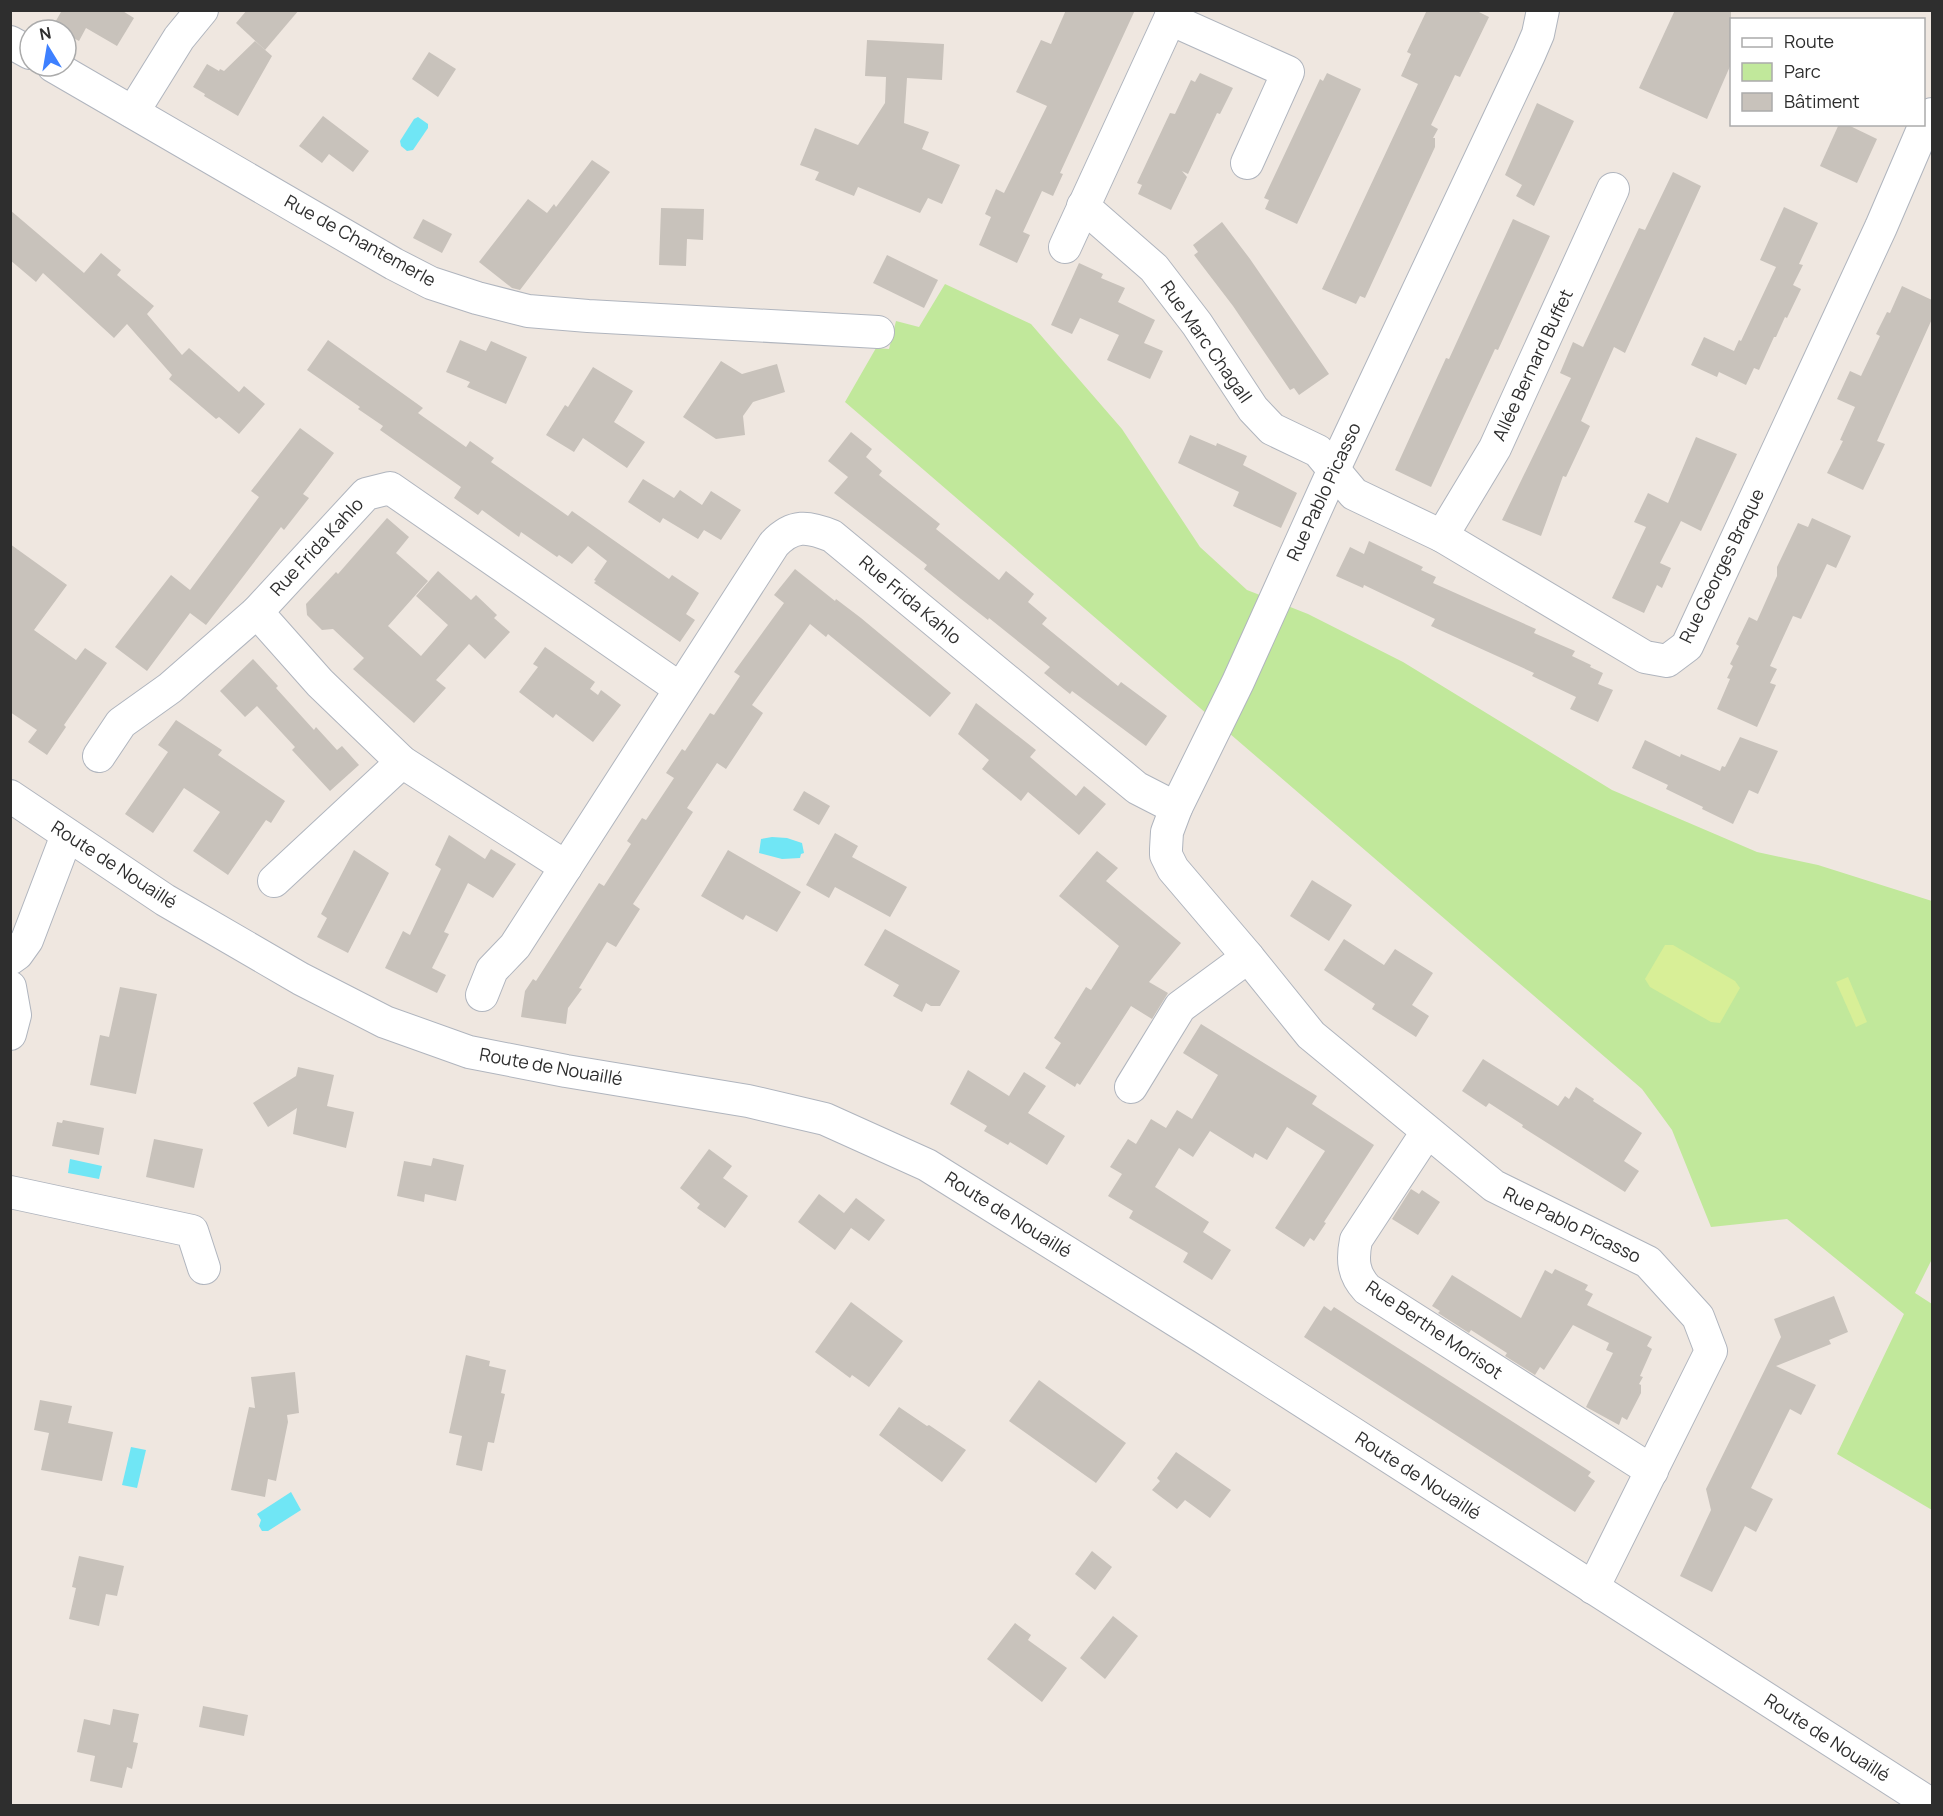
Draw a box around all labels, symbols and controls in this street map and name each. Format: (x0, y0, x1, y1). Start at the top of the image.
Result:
north arrow (18, 18, 78, 78)
legend (1730, 18, 1925, 126)
text: N (37, 21, 53, 45)
text: Route (1784, 29, 1834, 53)
text: Parc (1784, 59, 1821, 83)
text: Bâtiment (1784, 89, 1860, 113)
street label: Rue de Chantemerle (281, 189, 440, 292)
street label: Rue Marc Chagall (1156, 276, 1258, 407)
street label: Allée Bernard Buffet (1486, 285, 1578, 444)
street label: Rue Pablo Picasso (1280, 418, 1366, 565)
street label: Rue Georges Braque (1673, 484, 1769, 647)
street label: Rue Frida Kahlo (264, 492, 368, 601)
street label: Rue Frida Kahlo (855, 549, 967, 649)
street label: Route de Nouaillé (47, 815, 182, 914)
street label: Route de Nouaillé (478, 1042, 625, 1090)
street label: Route de Nouaillé (941, 1165, 1076, 1263)
street label: Rue Pablo Picasso (1500, 1180, 1645, 1268)
street label: Rue Berthe Morisot (1362, 1274, 1508, 1384)
street label: Route de Nouaillé (1351, 1426, 1486, 1525)
street label: Route de Nouaillé (1760, 1688, 1895, 1787)

